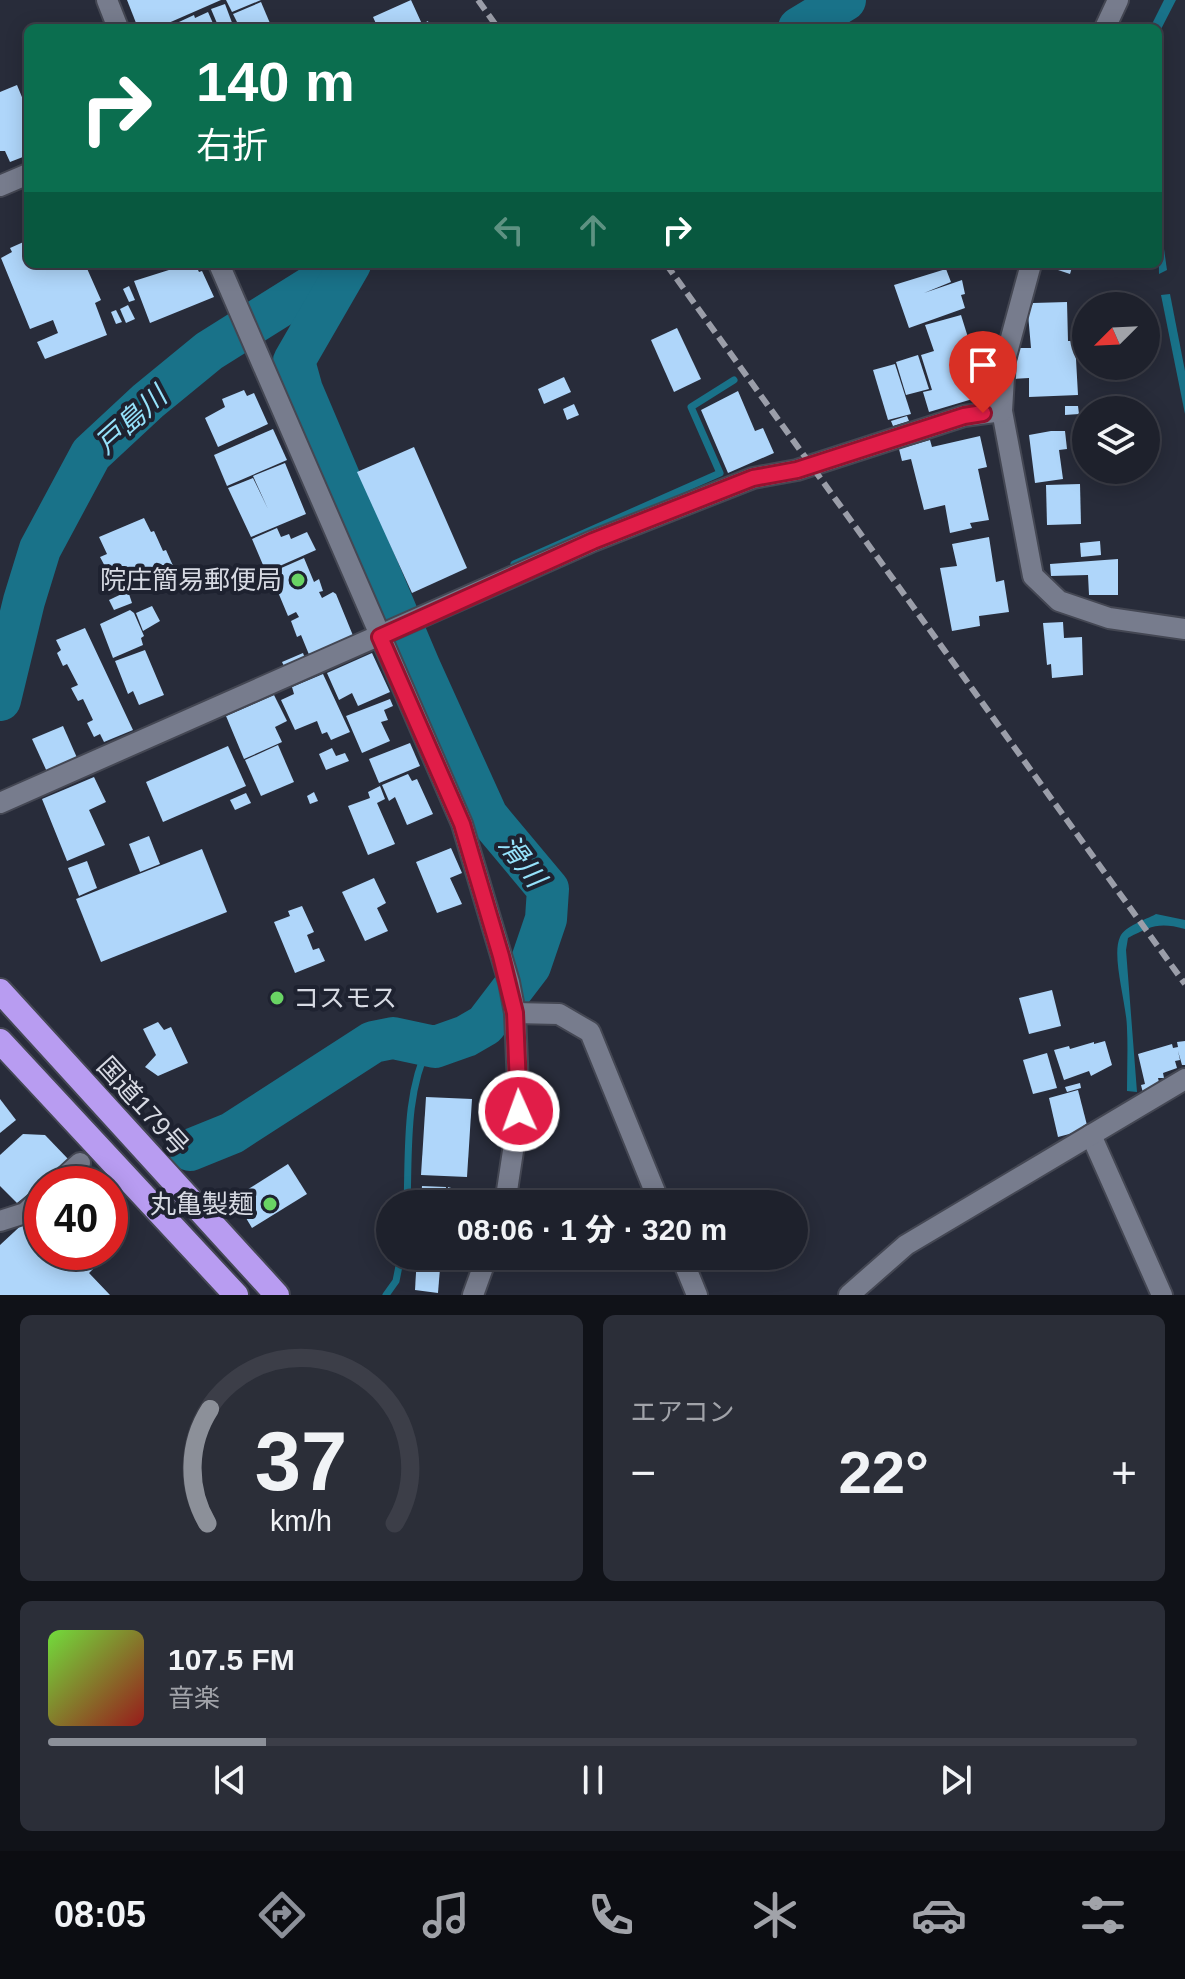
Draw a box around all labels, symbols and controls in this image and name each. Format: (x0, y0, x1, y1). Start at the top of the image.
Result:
text: 140 m (196, 50, 355, 113)
icon: right (64, 56, 168, 160)
text: 右折 (196, 125, 268, 166)
icon: left (487, 208, 531, 252)
icon: ahead (571, 208, 615, 252)
icon: right (655, 208, 699, 252)
north arrow (1072, 292, 1160, 380)
map controls (1072, 292, 1160, 484)
pin (949, 331, 1017, 413)
icon: arrive (961, 343, 1005, 387)
water label: 戸島川 (89, 378, 175, 460)
button: layers (1072, 396, 1160, 484)
place label: 院庄簡易郵便局 (100, 565, 282, 595)
marker: 院庄簡易郵便局 (289, 571, 307, 589)
water label: 滑川 (493, 829, 553, 895)
place label: コスモス (293, 983, 397, 1013)
marker: コスモス (268, 989, 286, 1007)
street label: 国道179号 (91, 1051, 195, 1161)
position arrow (477, 1069, 561, 1153)
speed limit sign: 40 (24, 1166, 128, 1270)
place label: 丸亀製麺 (150, 1189, 254, 1219)
marker: 丸亀製麺 (261, 1195, 279, 1213)
text: 08:06 · 1 分 · 320 m (457, 1213, 727, 1246)
text: エアコン (631, 1397, 735, 1427)
text: 37 (255, 1415, 348, 1508)
text: 22° (838, 1439, 929, 1506)
text: − (631, 1448, 656, 1497)
text: + (1111, 1448, 1137, 1497)
text: km/h (270, 1505, 332, 1537)
text: 107.5 FM (168, 1643, 295, 1676)
text: 音楽 (168, 1683, 220, 1713)
icon: previous (208, 1758, 252, 1802)
icon: pause (571, 1758, 615, 1802)
icon: next (934, 1758, 978, 1802)
icon: directions (254, 1887, 310, 1943)
icon: music (418, 1887, 474, 1943)
icon: phone (583, 1887, 639, 1943)
icon: climate (747, 1887, 803, 1943)
icon: car (911, 1887, 967, 1943)
icon: filters (1075, 1887, 1131, 1943)
text: 08:05 (54, 1894, 146, 1935)

